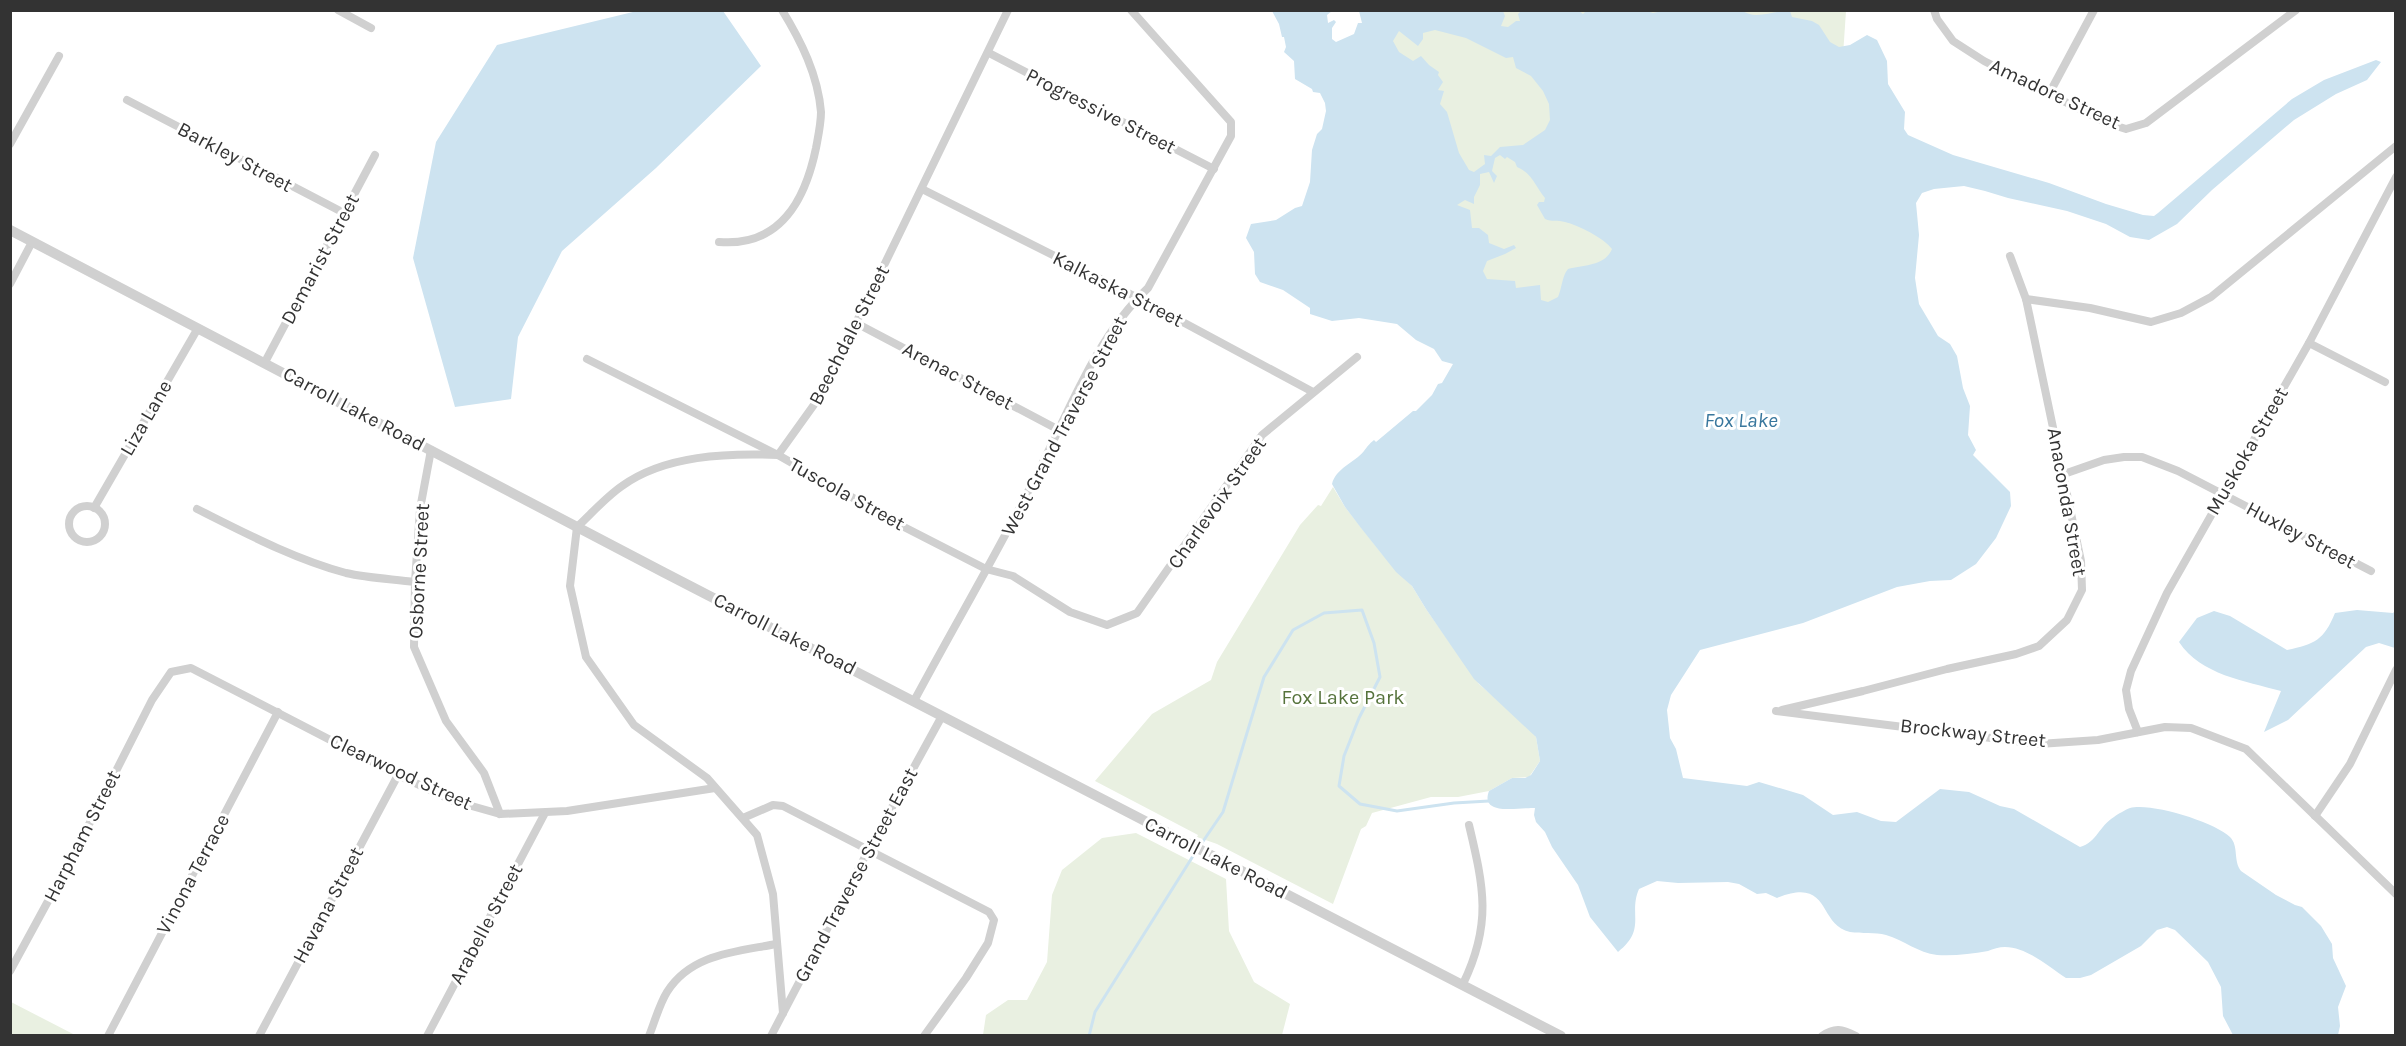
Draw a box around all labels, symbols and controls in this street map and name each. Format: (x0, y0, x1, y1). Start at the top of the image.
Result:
street label: Amadore Street (1986, 54, 2124, 134)
street label: Progressive Street (1022, 63, 1180, 159)
street label: Barkley Street (174, 117, 297, 197)
street label: Demarist Street (276, 190, 364, 328)
street label: Kalkaska Street (1049, 246, 1188, 332)
street label: Beechdale Street (804, 261, 894, 409)
street label: West Grand Traverse Street (996, 312, 1132, 539)
street label: Arenac Street (899, 337, 1018, 415)
street label: Carroll Lake Road (279, 362, 429, 456)
street label: Liza Lane (115, 376, 177, 460)
street label: Muskoka Street (2201, 383, 2293, 519)
water label: Fox Lake (1704, 408, 1778, 432)
street label: Anaconda Street (2043, 426, 2091, 579)
street label: Charlevoix Street (1163, 432, 1271, 573)
street label: Tuscola Street (785, 453, 909, 536)
street label: Huxley Street (2242, 497, 2360, 574)
street label: Osborne Street (404, 502, 434, 639)
street label: Carroll Lake Road (710, 588, 860, 680)
park label: Fox Lake Park (1281, 686, 1405, 709)
street label: Brockway Street (1899, 714, 2048, 752)
street label: Clearwood Street (326, 729, 476, 815)
street label: Grand Traverse Street East (790, 763, 923, 986)
street label: Harpham Street (39, 766, 125, 906)
street label: Vinona Terrace (152, 810, 234, 938)
street label: Carroll Lake Road (1141, 812, 1291, 904)
street label: Havana Street (288, 843, 368, 967)
street label: Arabelle Street (445, 859, 528, 988)

